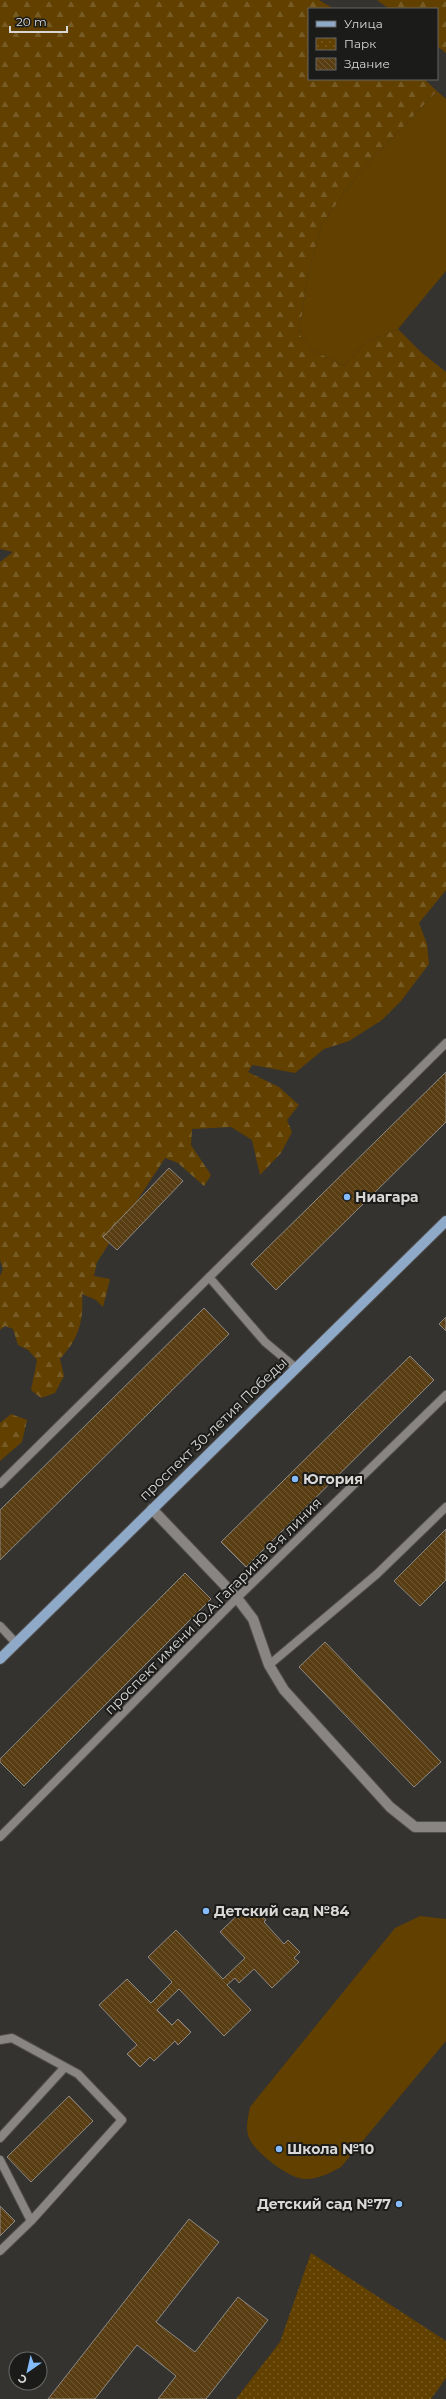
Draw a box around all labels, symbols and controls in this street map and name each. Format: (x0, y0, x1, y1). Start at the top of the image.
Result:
scale bar (10, 8, 67, 34)
legend (308, 8, 438, 80)
text: 20 m (16, 14, 47, 29)
text: Улица (344, 16, 383, 31)
text: Парк (344, 36, 376, 51)
text: Здание (344, 56, 390, 71)
place label: Ниагара (355, 1188, 419, 1206)
marker: Ниагара (342, 1192, 352, 1202)
street label: проспект 30-летия Победы (135, 1354, 291, 1504)
place label: Югория (303, 1470, 363, 1488)
marker: Югория (290, 1474, 300, 1484)
street label: проспект имени Ю.А.Гагарина 8-я линия (101, 1494, 325, 1718)
place label: Детский сад №84 (214, 1902, 349, 1920)
marker: Детский сад №84 (201, 1906, 211, 1916)
place label: Школа №10 (287, 2140, 374, 2158)
marker: Школа №10 (274, 2144, 284, 2154)
place label: Детский сад №77 (257, 2195, 391, 2213)
marker: Детский сад №77 (394, 2199, 404, 2209)
north arrow (8, 2351, 48, 2391)
text: С (15, 2371, 30, 2387)

